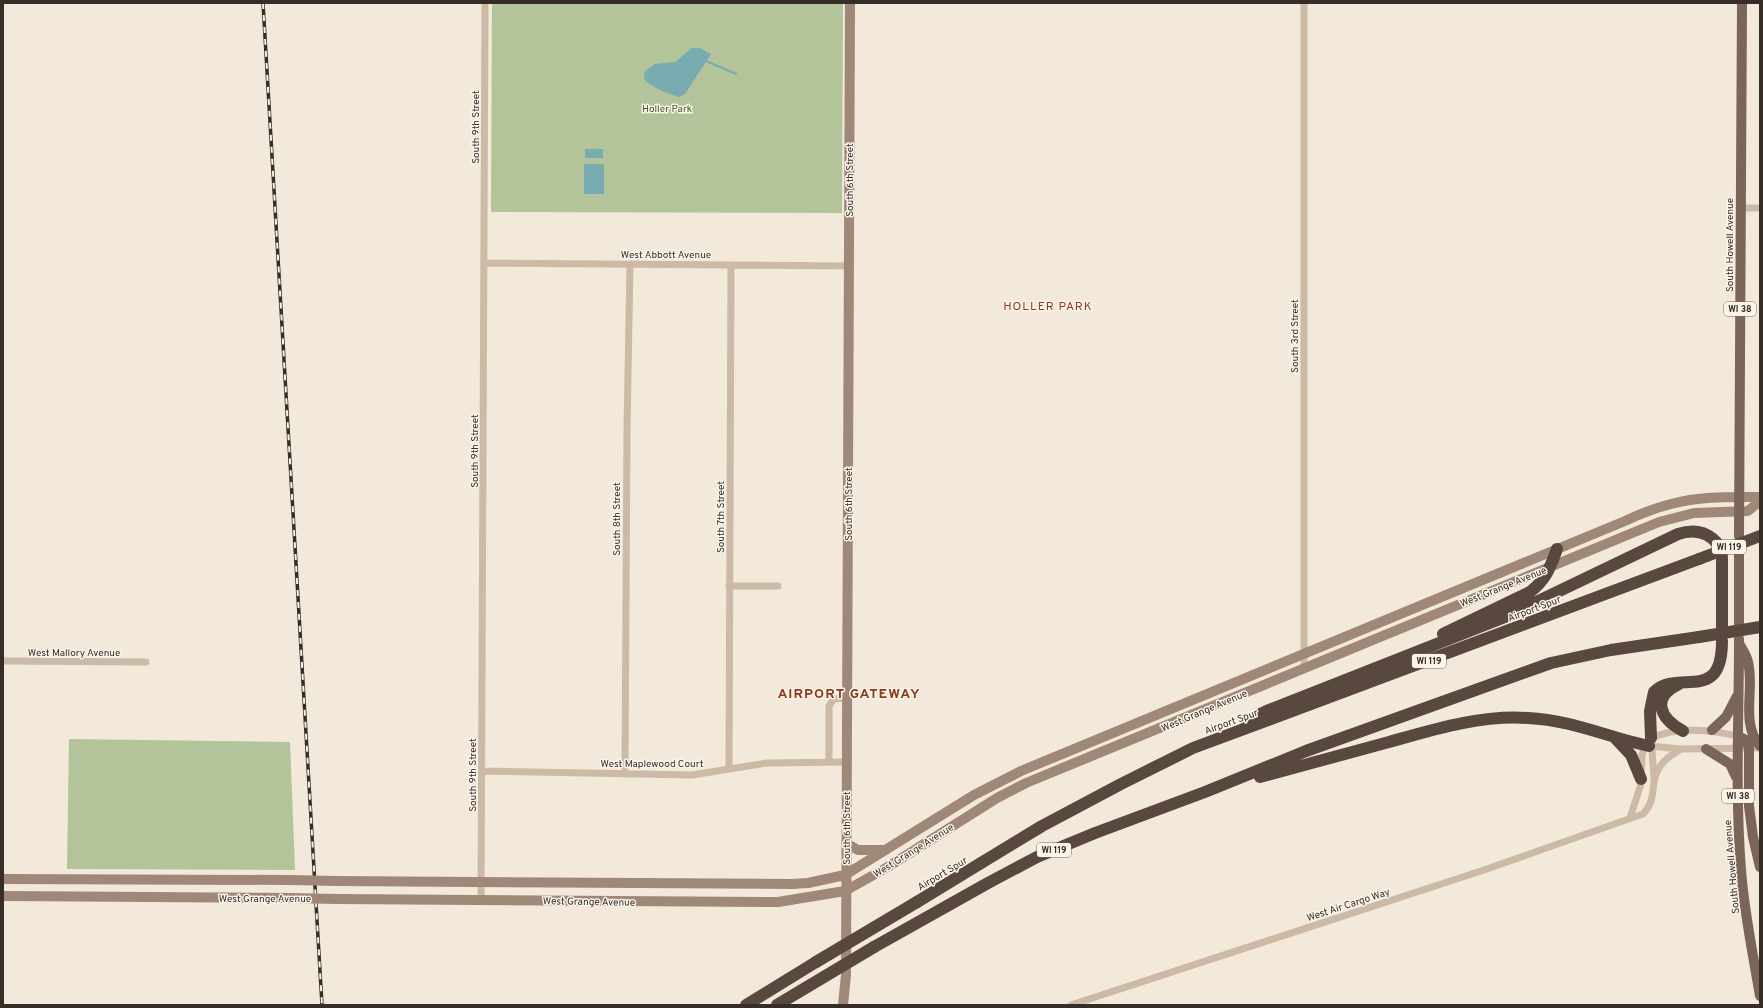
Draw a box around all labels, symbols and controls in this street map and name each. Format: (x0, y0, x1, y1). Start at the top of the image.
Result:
street label: South 9th Street (470, 90, 483, 164)
park label: Holler Park (642, 103, 692, 116)
street label: South 6th Street (844, 143, 857, 217)
street label: South Howell Avenue (1724, 198, 1737, 292)
street label: West Abbott Avenue (621, 249, 711, 262)
district label: HOLLER PARK (1003, 299, 1093, 315)
street label: South 3rd Street (1289, 299, 1302, 373)
road number: WI 38 (1724, 302, 1756, 316)
street label: South 9th Street (469, 414, 482, 488)
street label: South 6th Street (843, 467, 856, 541)
street label: South 7th Street (715, 481, 728, 553)
street label: South 8th Street (611, 482, 624, 556)
road number: WI 119 (1712, 540, 1746, 554)
street label: West Grange Avenue (1458, 564, 1549, 611)
street label: Airport Spur (1506, 593, 1563, 625)
street label: West Mallory Avenue (28, 647, 120, 660)
road number: WI 119 (1412, 654, 1446, 668)
district label: AIRPORT GATEWAY (777, 686, 921, 703)
street label: West Grange Avenue (1160, 687, 1250, 735)
street label: Airport Spur (1203, 707, 1260, 738)
street label: South 9th Street (467, 738, 480, 812)
street label: West Maplewood Court (600, 758, 704, 771)
road number: WI 38 (1722, 789, 1754, 803)
street label: South 6th Street (841, 791, 854, 865)
street label: South Howell Avenue (1722, 819, 1743, 914)
street label: West Grange Avenue (871, 821, 956, 881)
road number: WI 119 (1037, 843, 1071, 857)
street label: Airport Spur (915, 854, 970, 894)
street label: West Air Cargo Way (1305, 886, 1392, 925)
street label: West Grange Avenue (219, 893, 311, 906)
street label: West Grange Avenue (543, 895, 635, 910)

